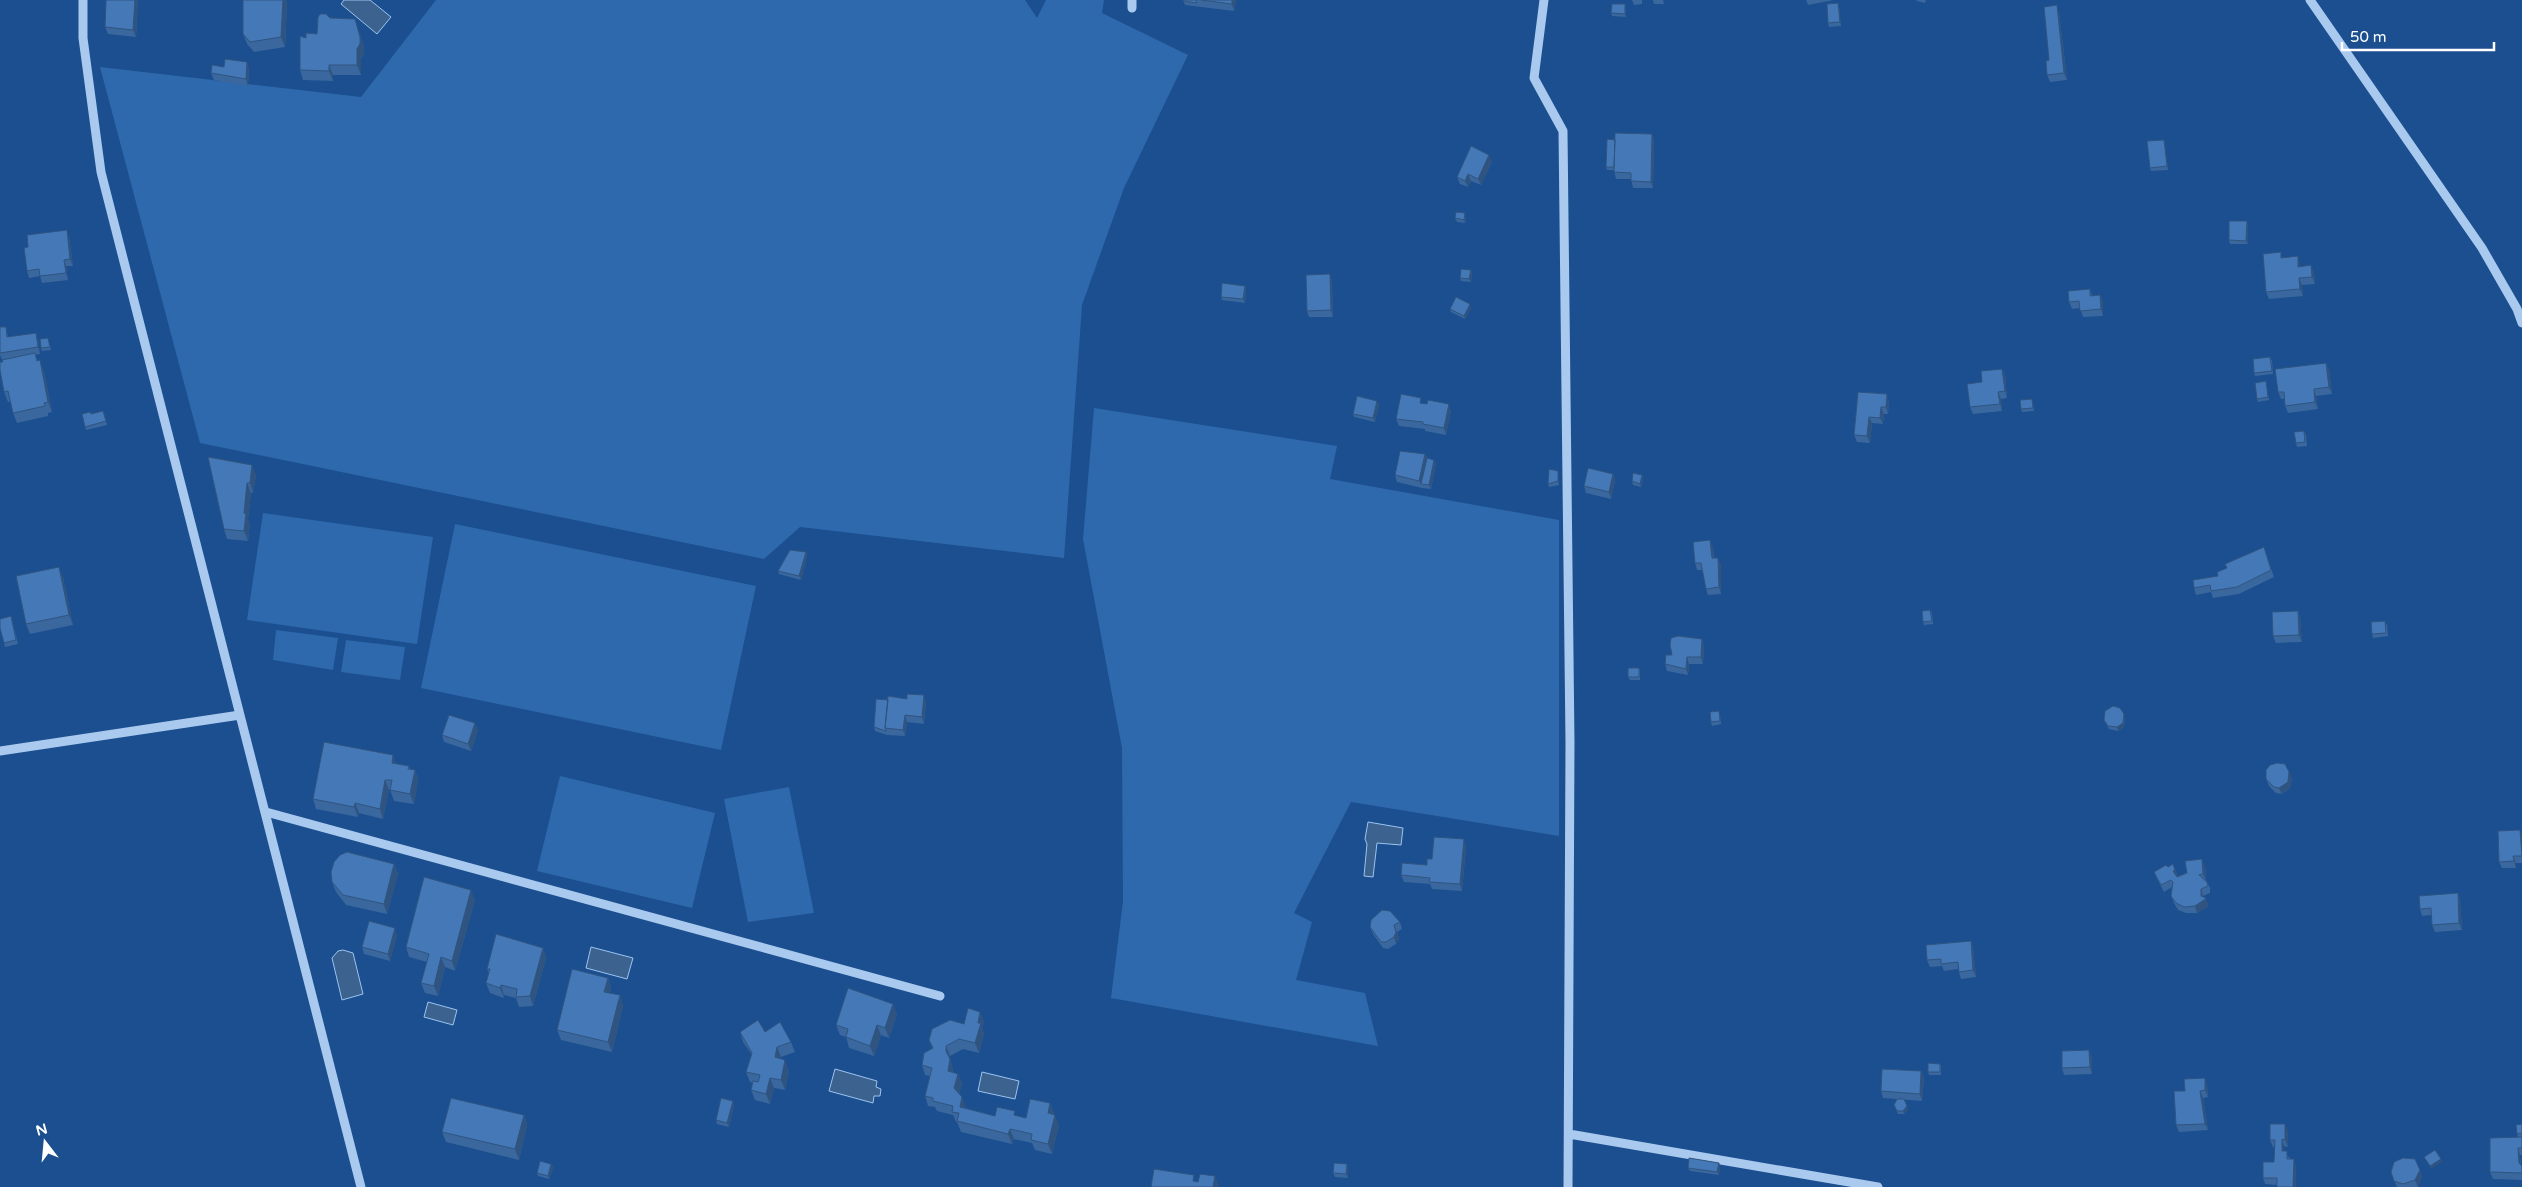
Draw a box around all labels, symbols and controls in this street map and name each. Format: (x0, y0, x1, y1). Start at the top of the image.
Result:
scale bar (2342, 20, 2494, 52)
text: 50 m (2350, 28, 2387, 46)
north arrow (20, 1117, 70, 1167)
text: N (34, 1120, 49, 1140)

